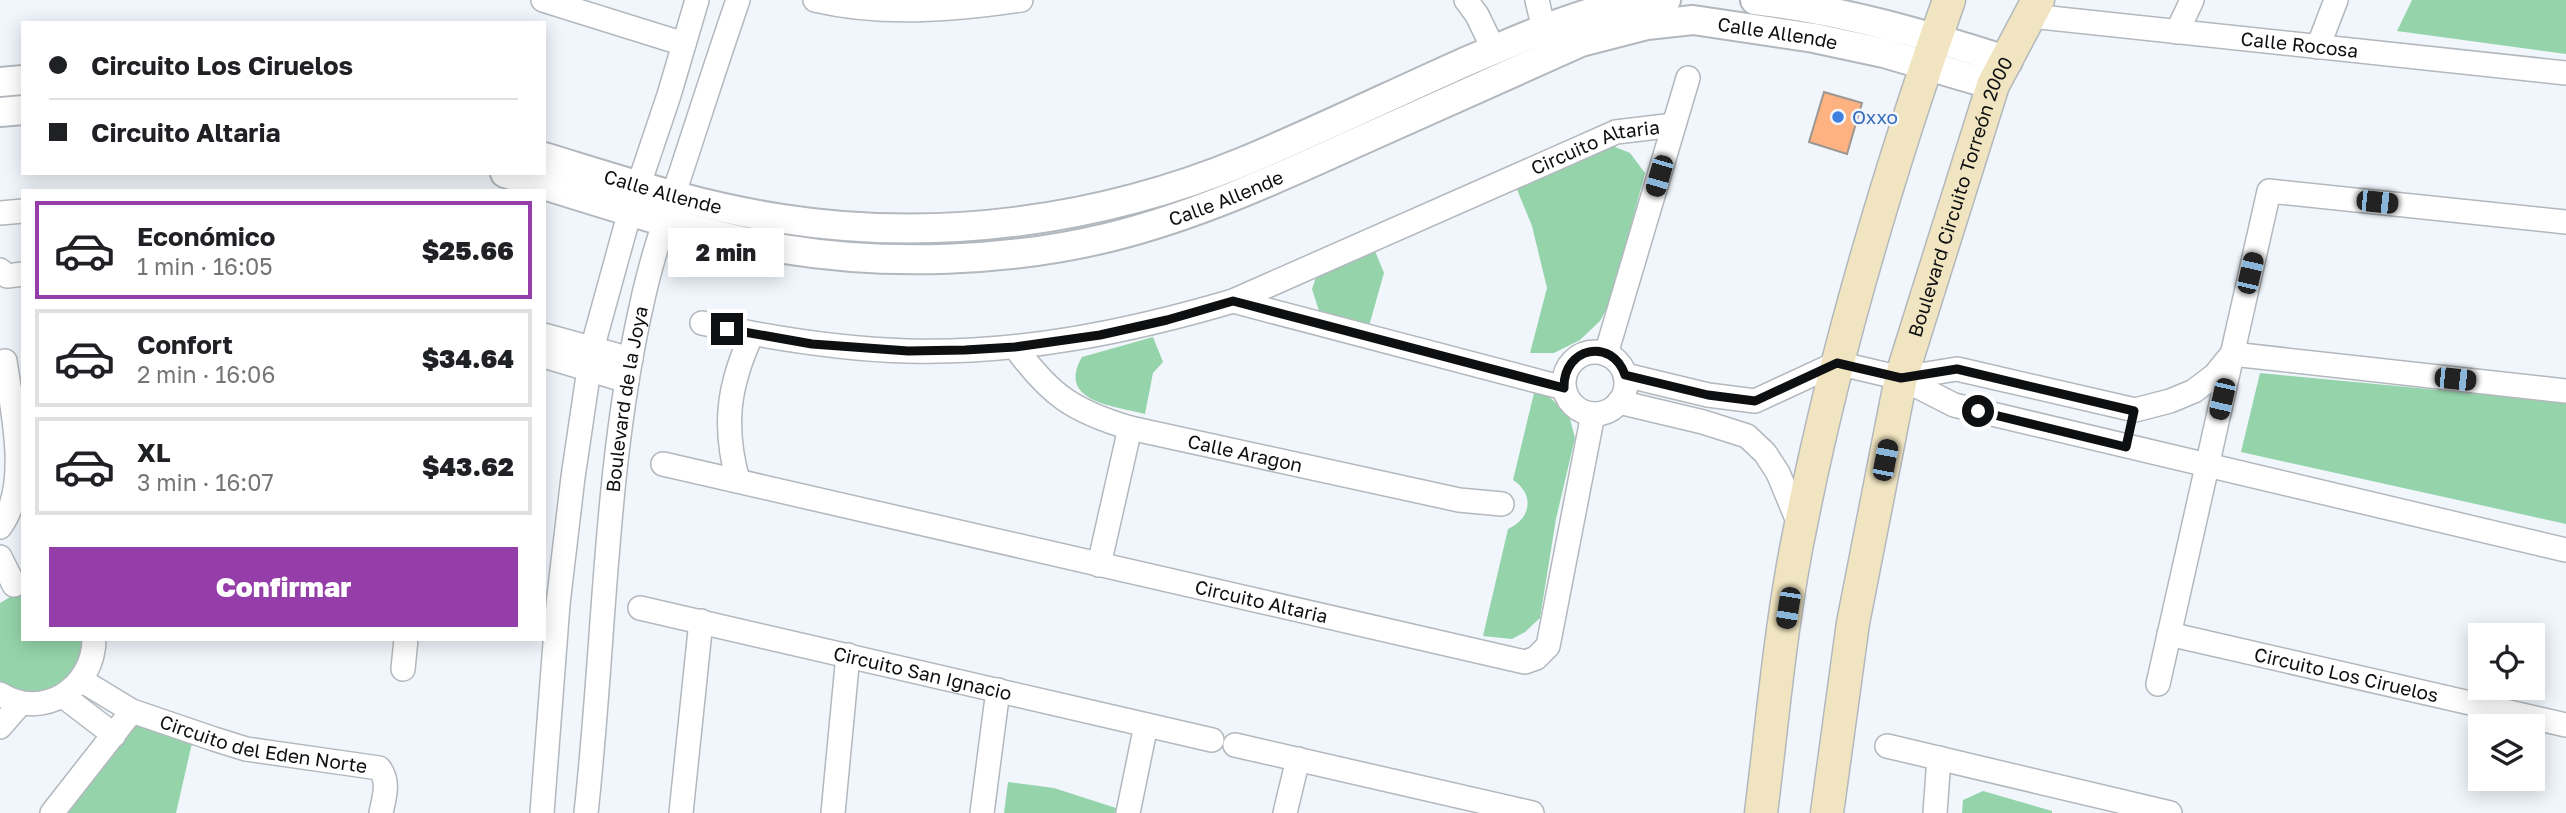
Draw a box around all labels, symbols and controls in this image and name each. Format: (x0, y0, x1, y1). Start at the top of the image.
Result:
street label: Calle Allende (1716, 12, 1840, 54)
street label: Calle Rocosa (2240, 26, 2360, 62)
text: Circuito Los Ciruelos (91, 50, 353, 81)
street label: Boulevard Circuito Torreón 2000 (1903, 52, 2017, 340)
place label: Oxxo (1852, 105, 1898, 128)
marker: Oxxo (1830, 109, 1846, 125)
street label: Circuito Altaria (1527, 115, 1661, 179)
text: Circuito Altaria (91, 117, 281, 148)
car (1644, 153, 1675, 199)
street label: Calle Allende (601, 164, 724, 218)
street label: Calle Allende (1165, 165, 1287, 230)
car (2356, 189, 2399, 215)
icon: car (53, 219, 116, 282)
text: Económico (137, 221, 275, 252)
callout: 2 min (669, 228, 785, 276)
text: $25.66 (422, 235, 514, 266)
text: 2 min (696, 238, 756, 266)
car (2236, 250, 2265, 296)
text: 1 min · 16:05 (137, 252, 273, 280)
street label: Boulevard de la Joya (601, 304, 652, 493)
route end (711, 313, 743, 345)
icon: car (53, 327, 116, 390)
text: Confort (137, 329, 233, 360)
text: $34.64 (422, 343, 514, 374)
text: 2 min · 16:06 (137, 360, 275, 388)
car (2434, 366, 2477, 392)
car (2208, 376, 2237, 422)
route start (1962, 395, 1994, 427)
street label: Calle Aragon (1186, 429, 1305, 476)
icon: car (53, 435, 116, 498)
text: XL (137, 437, 171, 468)
car (1871, 437, 1900, 483)
text: $43.62 (422, 451, 514, 482)
text: 3 min · 16:07 (137, 468, 274, 496)
button: Confirmar (49, 547, 518, 627)
street label: Circuito Altaria (1193, 575, 1330, 627)
car (1775, 586, 1802, 630)
map controls (2468, 623, 2545, 791)
button: locate (2468, 623, 2545, 700)
street label: Circuito San Ignacio (831, 641, 1014, 704)
street label: Circuito Los Ciruelos (2252, 642, 2441, 706)
street label: Circuito del Eden Norte (157, 709, 369, 777)
button: layers (2468, 714, 2545, 791)

